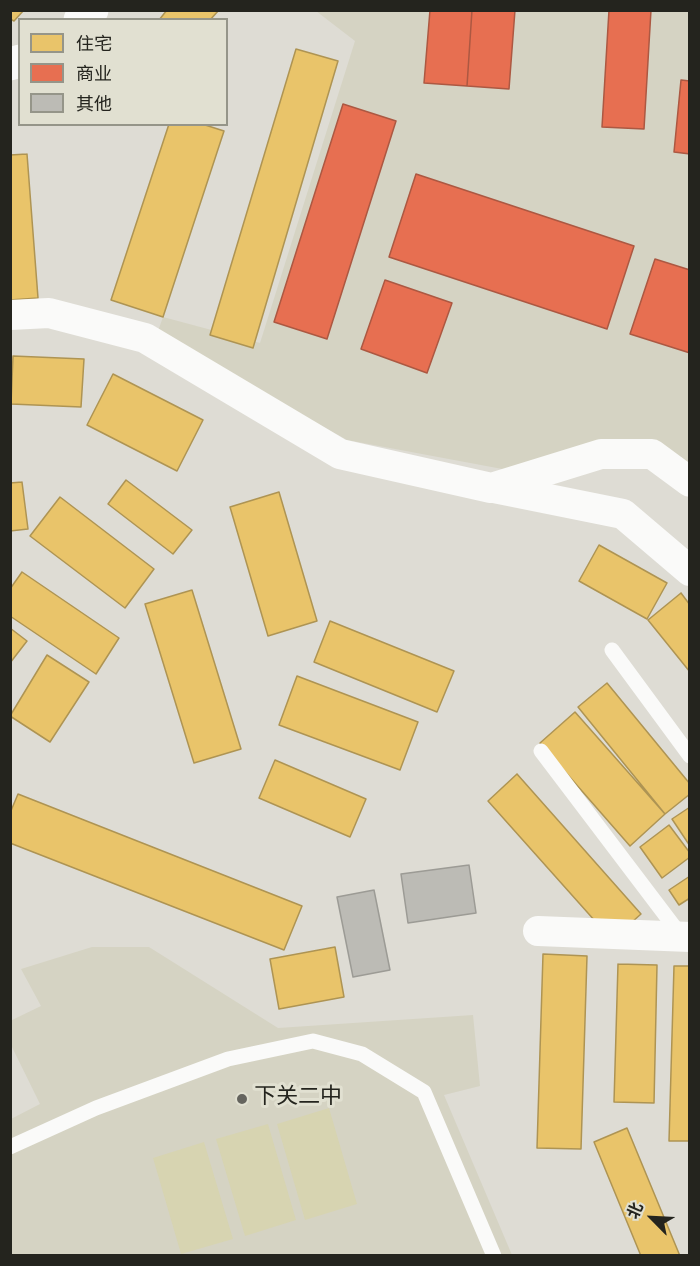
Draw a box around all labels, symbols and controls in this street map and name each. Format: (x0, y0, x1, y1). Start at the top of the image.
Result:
legend (18, 18, 228, 126)
text: 住宅 (76, 31, 112, 58)
text: 商业 (76, 61, 112, 88)
text: 其他 (76, 91, 112, 118)
place label: 下关二中 (254, 1086, 342, 1112)
marker: 下关二中 (235, 1092, 249, 1106)
north arrow (622, 1188, 682, 1248)
text: 北 (621, 1198, 650, 1223)

